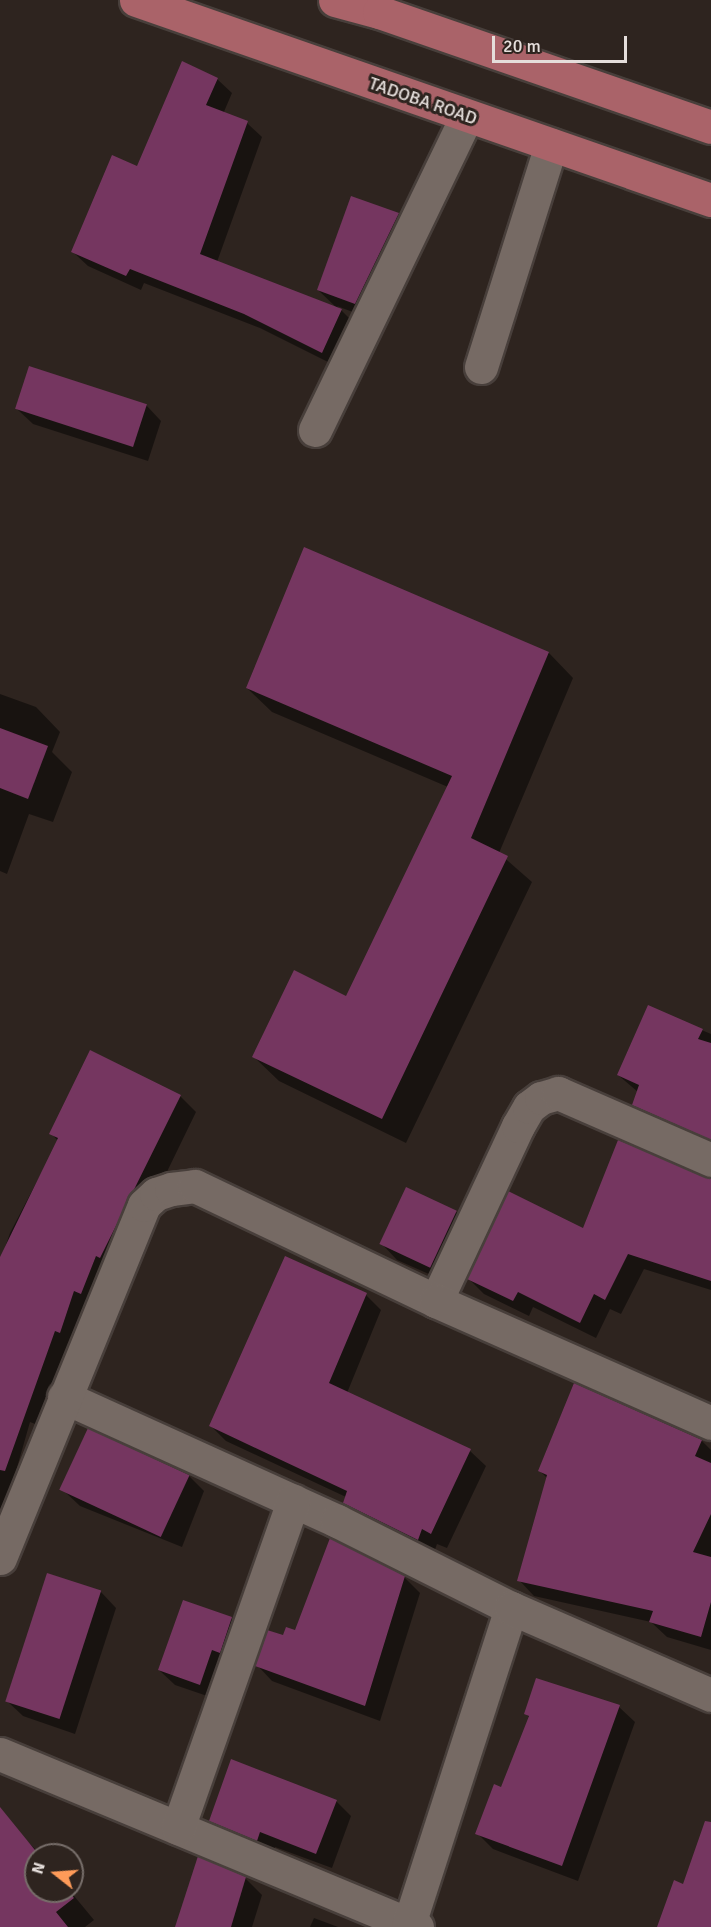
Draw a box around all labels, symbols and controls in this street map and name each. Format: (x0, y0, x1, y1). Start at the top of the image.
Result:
scale bar (495, 24, 630, 62)
text: 20 m (503, 35, 541, 57)
street label: TADOBA ROAD (366, 72, 480, 130)
north arrow (24, 1843, 84, 1903)
text: N (28, 1860, 50, 1877)

